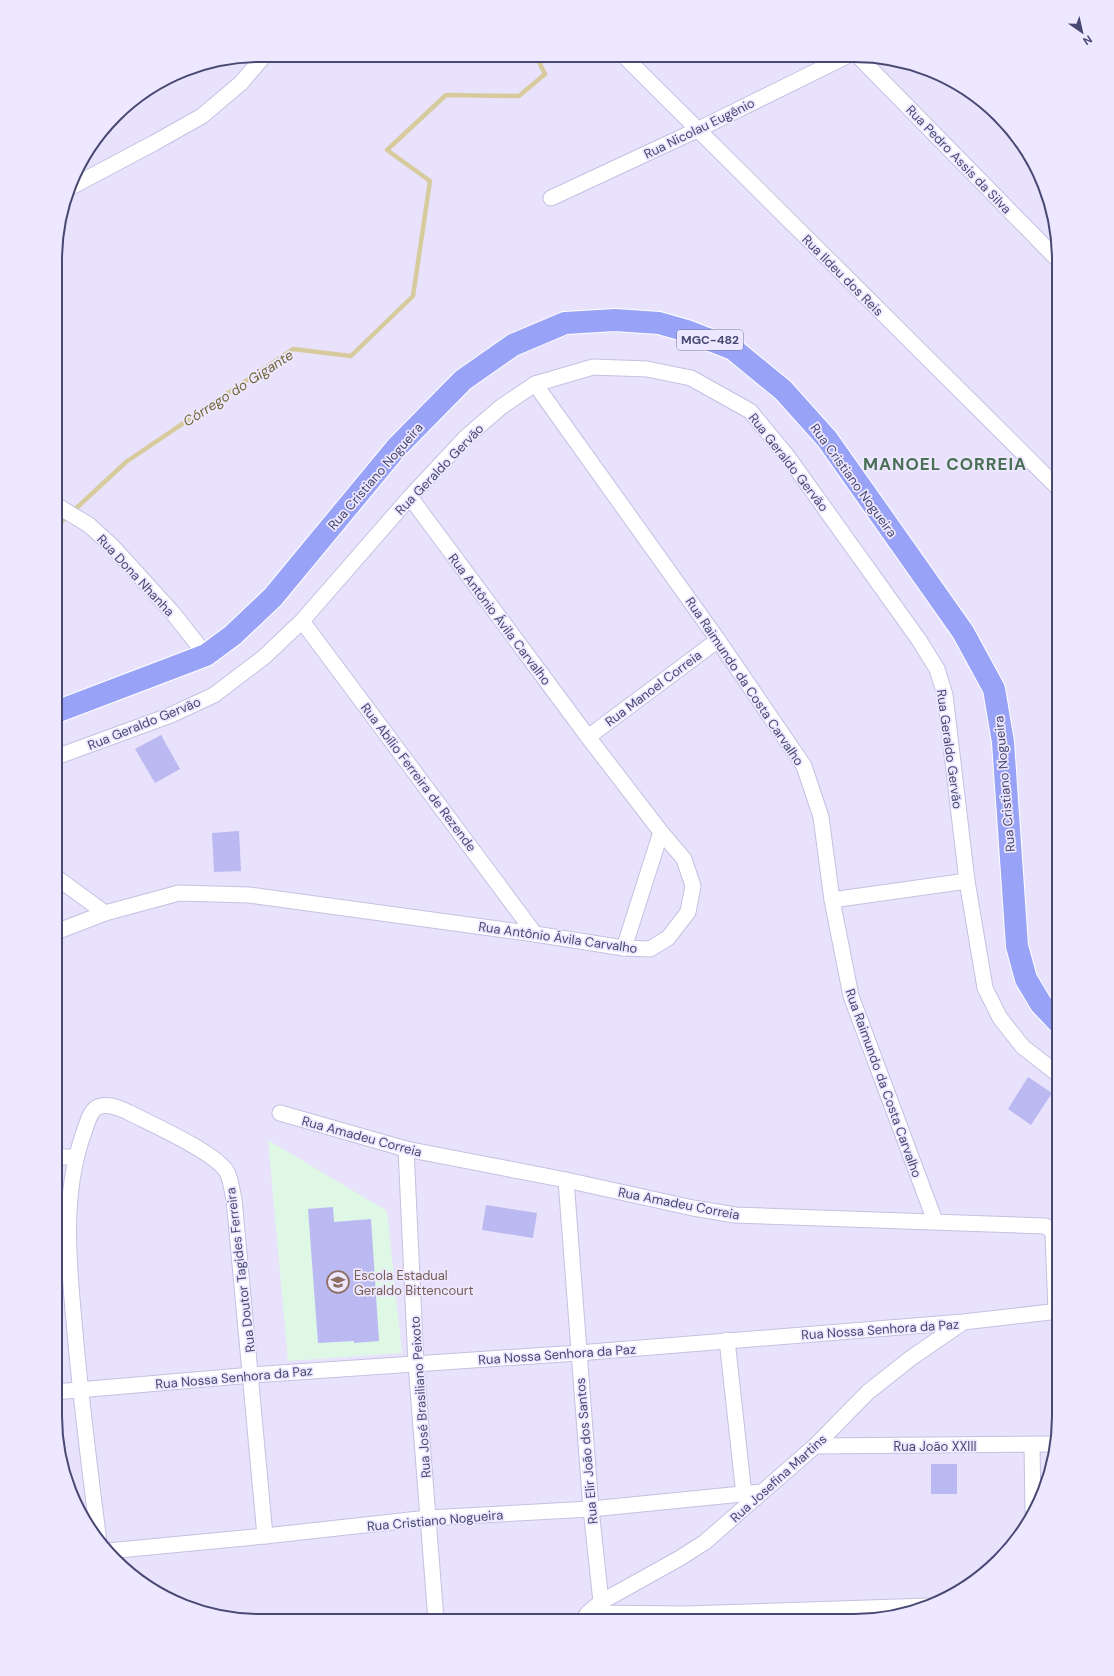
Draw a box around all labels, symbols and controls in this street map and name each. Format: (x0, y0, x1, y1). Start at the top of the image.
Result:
north arrow (1062, 12, 1102, 52)
text: N (1080, 32, 1095, 48)
street label: Rua Nicolau Eugênio (641, 94, 758, 163)
street label: Rua Pedro Assis da Silva (902, 101, 1015, 217)
street label: Rua Ildeu dos Reis (798, 231, 887, 320)
road number: MGC-482 (677, 330, 743, 350)
water label: Córrego do Gigante (179, 346, 297, 430)
street label: Rua Geraldo Gervão (745, 410, 833, 515)
street label: Rua Cristiano Nogueira (324, 419, 427, 533)
street label: Rua Geraldo Gervão (391, 420, 487, 519)
street label: Rua Cristiano Nogueira (807, 420, 901, 541)
district label: MANOEL CORREIA (863, 453, 1027, 475)
street label: Rua Dona Nhanha (93, 531, 178, 620)
street label: Rua Antônio Ávila Carvalho (445, 550, 556, 689)
street label: Rua Raimundo da Costa Carvalho (682, 594, 808, 769)
street label: Rua Manoel Correia (602, 647, 705, 730)
street label: Rua Geraldo Gervão (933, 688, 966, 810)
street label: Rua Geraldo Gervão (85, 693, 203, 754)
street label: Rua Abílio Ferreira de Rezende (357, 700, 480, 855)
street label: Rua Cristiano Nogueira (990, 715, 1019, 853)
street label: Rua Antônio Ávila Carvalho (477, 917, 639, 957)
street label: Rua Raimundo da Costa Carvalho (841, 986, 926, 1180)
street label: Rua Amadeu Correia (300, 1112, 424, 1161)
street label: Rua Amadeu Correia (617, 1183, 741, 1224)
street label: Rua Doutor Tagides Ferreira (222, 1187, 259, 1353)
place label: Escola Estadual Geraldo Bittencourt (354, 1267, 474, 1299)
school or university icon: Escola Estadual Geraldo Bittencourt (325, 1269, 351, 1295)
street label: Rua José Brasiliano Peixoto (406, 1315, 435, 1479)
street label: Rua Nossa Senhora da Paz (801, 1316, 959, 1343)
street label: Rua Nossa Senhora da Paz (478, 1341, 636, 1368)
street label: Rua Nossa Senhora da Paz (155, 1362, 313, 1393)
street label: Rua Elir João dos Santos (572, 1377, 601, 1525)
street label: Rua Josefina Martins (727, 1431, 830, 1526)
street label: Rua João XXIII (894, 1438, 976, 1455)
street label: Rua Cristiano Nogueira (366, 1506, 504, 1535)

